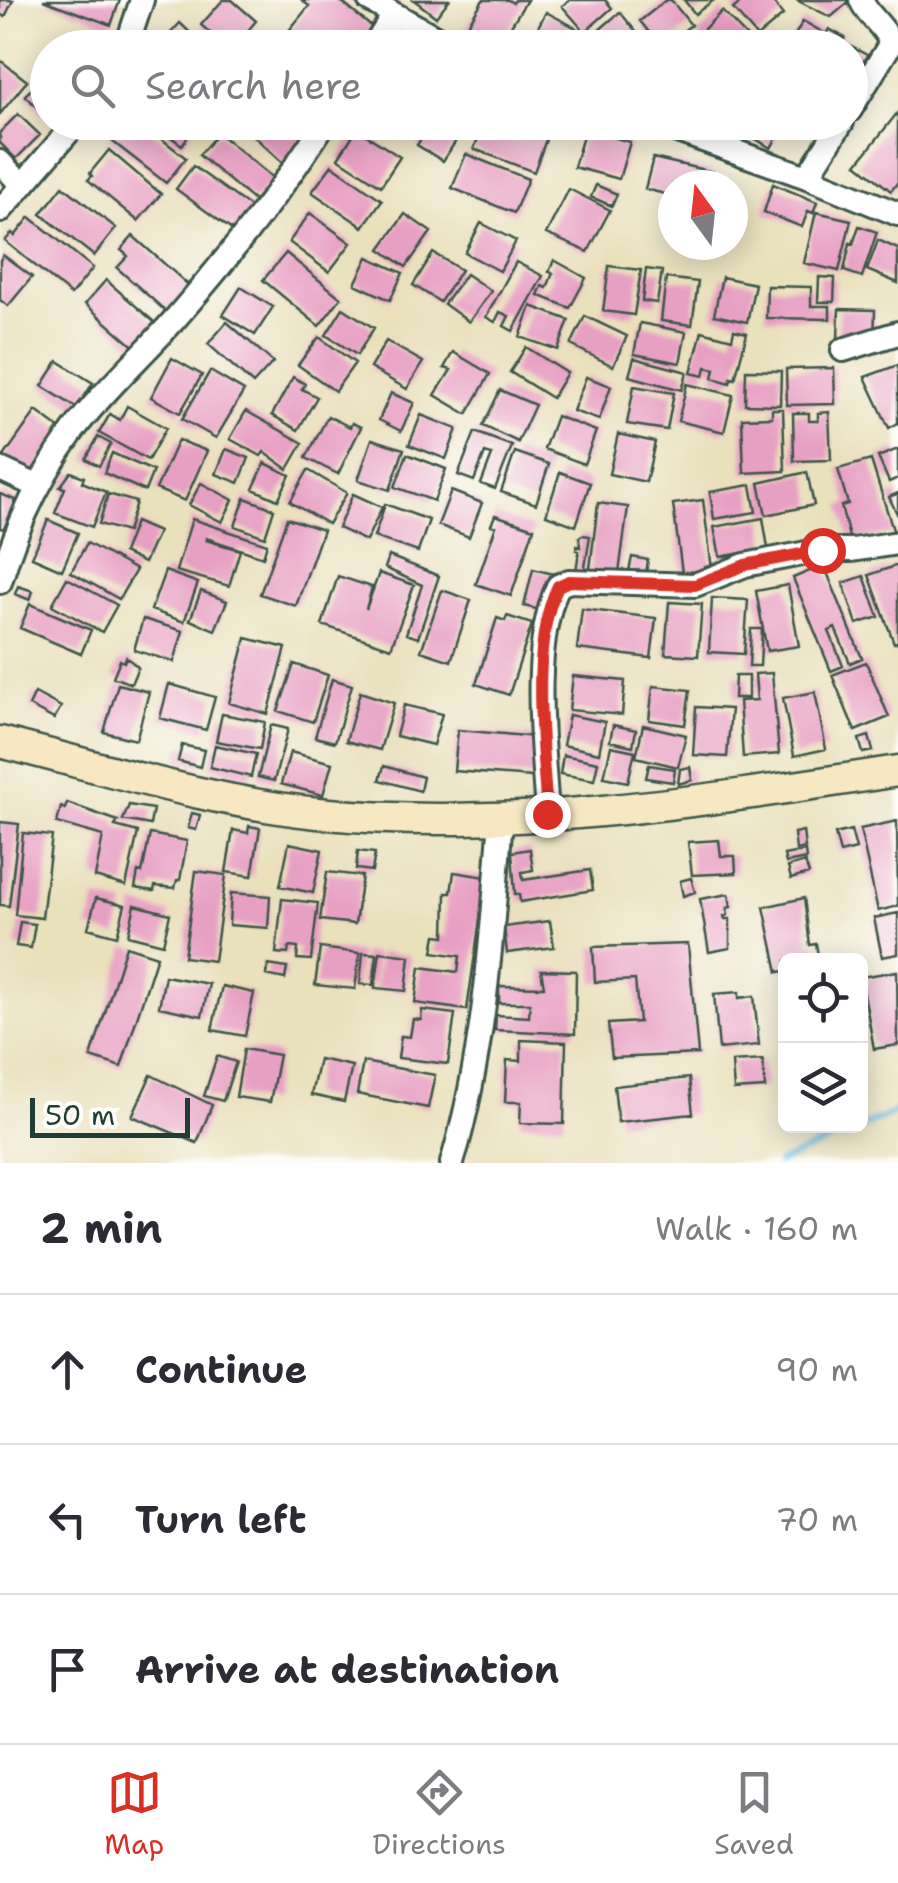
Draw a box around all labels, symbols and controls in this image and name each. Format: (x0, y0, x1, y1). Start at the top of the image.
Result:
search box (30, 30, 868, 140)
icon: search (65, 58, 120, 113)
text: Search here (145, 60, 362, 111)
north arrow (658, 170, 748, 260)
route start (800, 528, 846, 574)
route end (525, 792, 571, 838)
map controls (778, 953, 868, 1133)
button: locate (778, 953, 868, 1043)
button: layers (778, 1043, 868, 1133)
scale bar (30, 1093, 190, 1138)
text: 50 m (45, 1096, 115, 1134)
text: 2 min (40, 1200, 162, 1256)
text: Walk · 160 m (655, 1207, 858, 1250)
icon: ahead (40, 1342, 95, 1397)
text: Continue (135, 1344, 307, 1395)
text: 90 m (775, 1348, 858, 1391)
icon: left (40, 1492, 95, 1547)
text: Turn left (135, 1494, 307, 1545)
text: 70 m (775, 1498, 858, 1541)
icon: arrive (40, 1642, 95, 1697)
text: Arrive at destination (135, 1644, 559, 1695)
tab: Map (104, 1765, 164, 1863)
tab: Directions (373, 1765, 506, 1863)
tab: Saved (714, 1765, 794, 1863)

